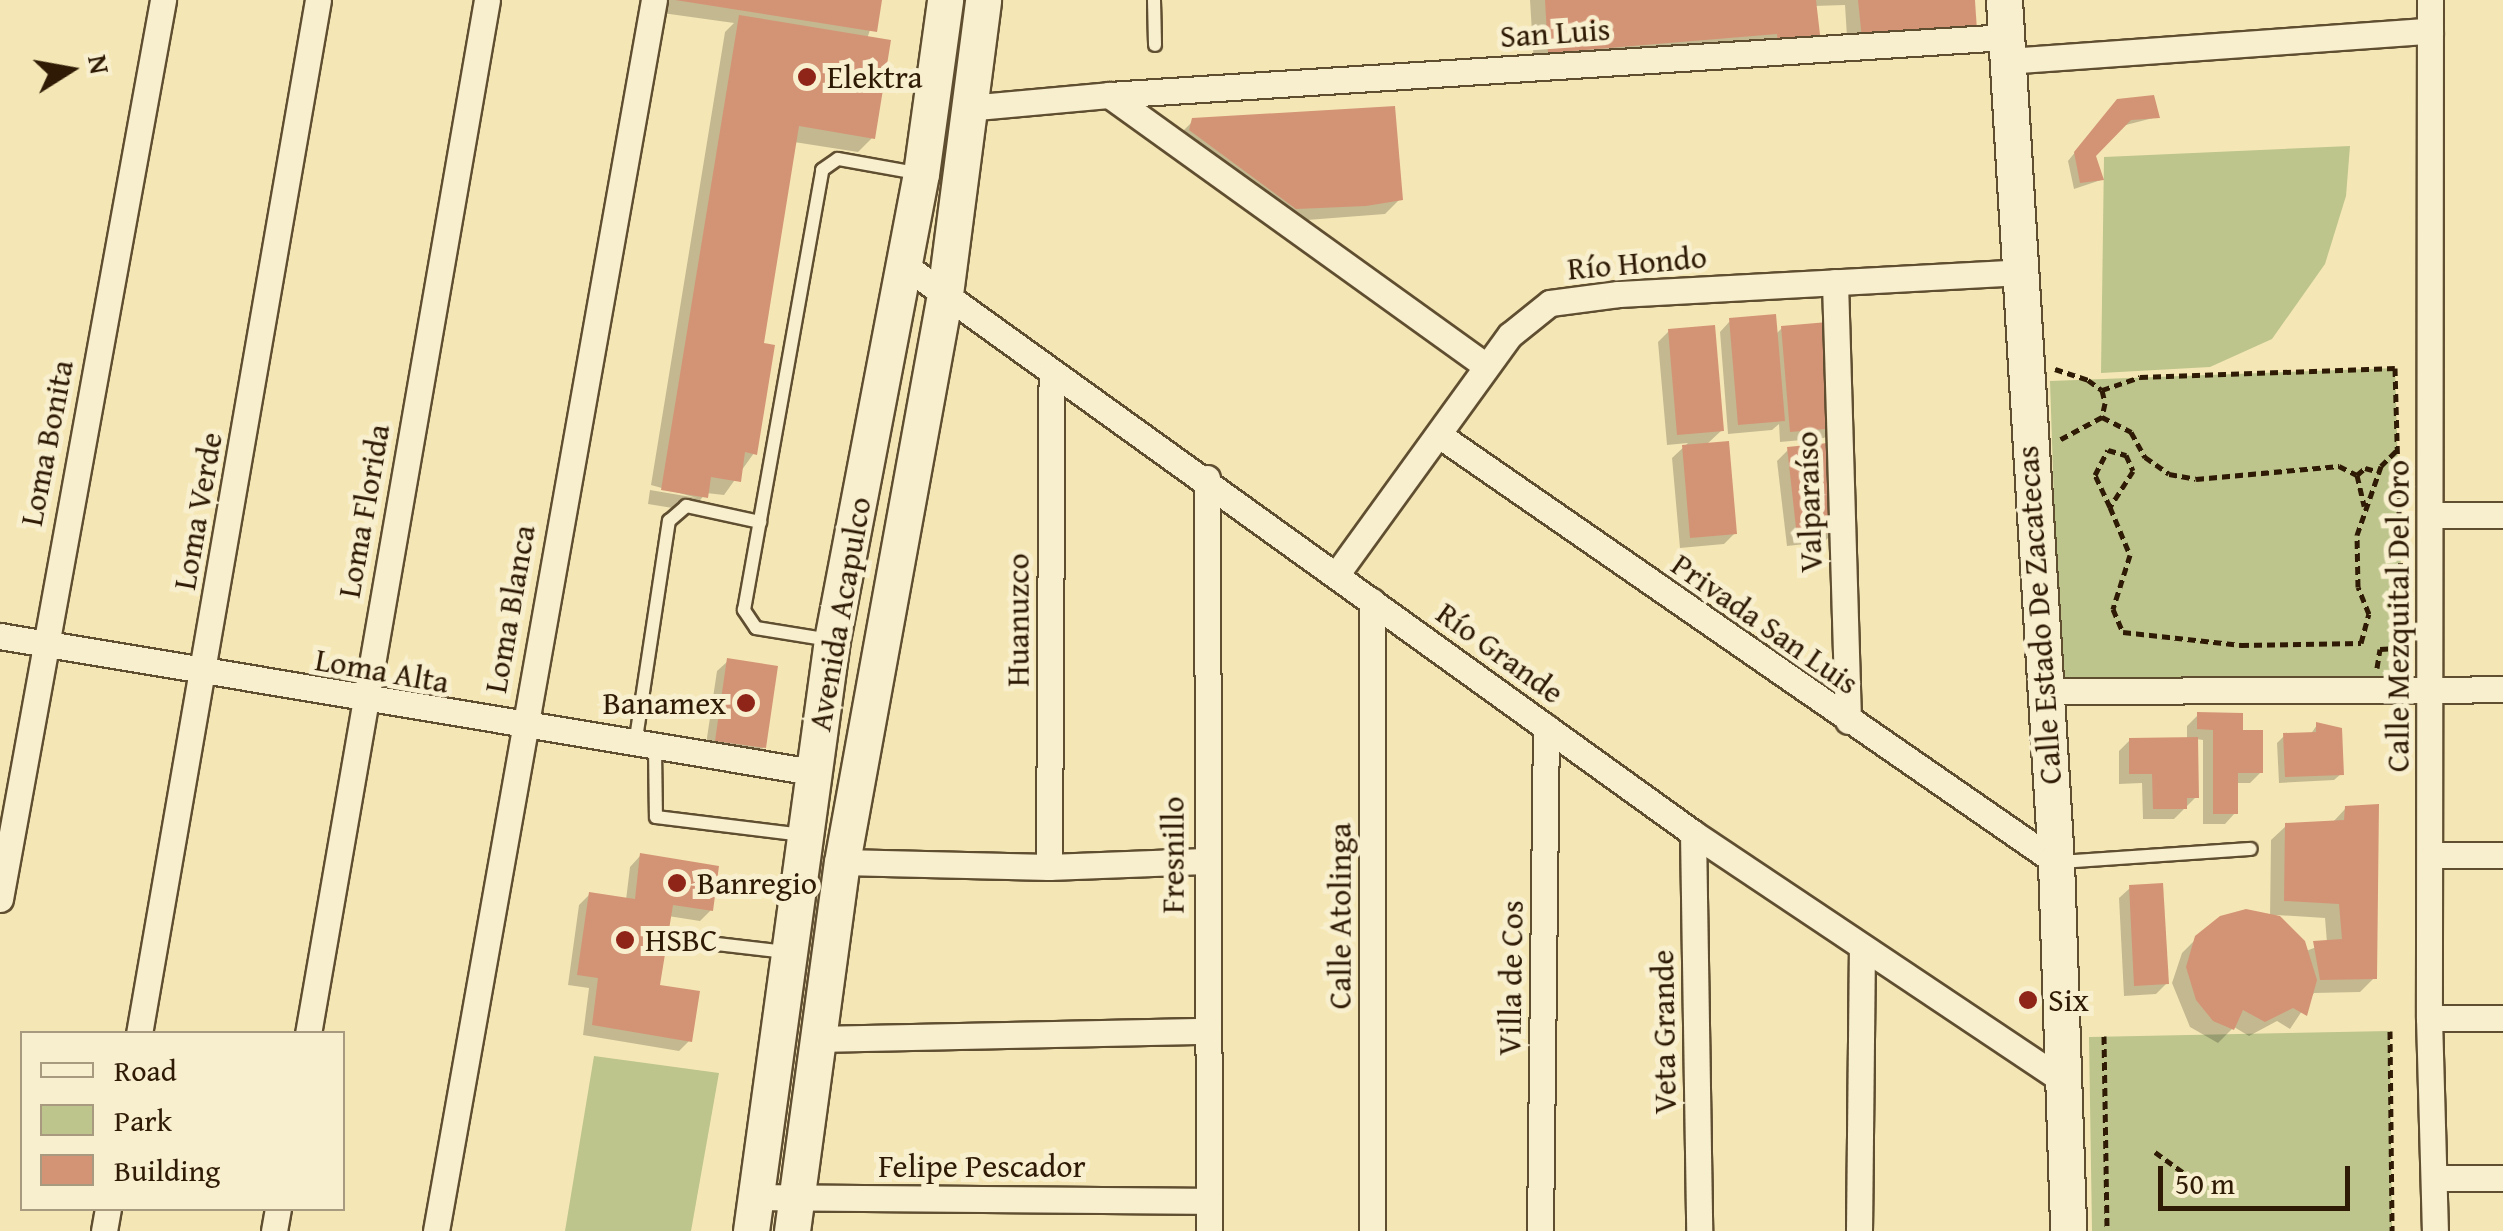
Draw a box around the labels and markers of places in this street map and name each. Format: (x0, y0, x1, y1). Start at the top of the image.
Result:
place label: Elektra (827, 58, 923, 96)
marker: Elektra (796, 66, 818, 88)
place label: Banamex (603, 684, 726, 722)
marker: Banamex (735, 692, 757, 714)
place label: Banregio (697, 864, 817, 902)
marker: Banregio (666, 872, 688, 894)
place label: HSBC (645, 921, 717, 959)
marker: HSBC (614, 929, 636, 951)
place label: Six (2048, 981, 2089, 1019)
marker: Six (2017, 989, 2039, 1011)

